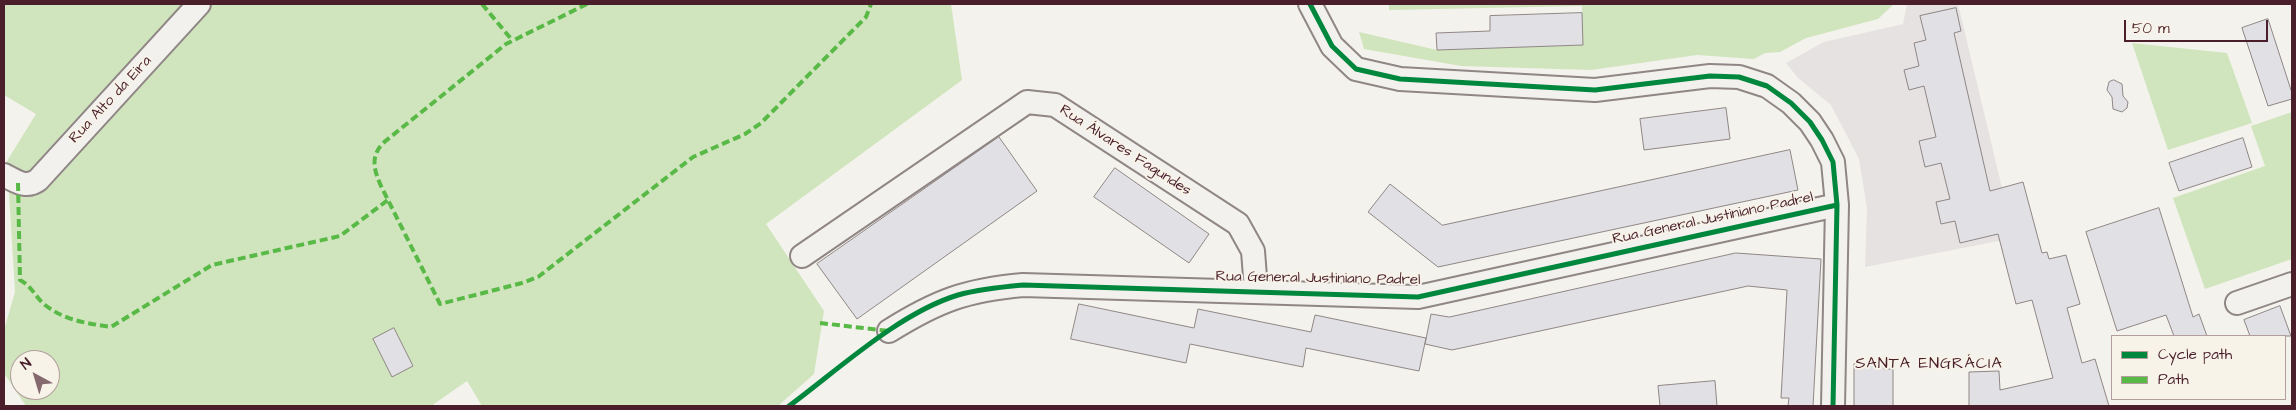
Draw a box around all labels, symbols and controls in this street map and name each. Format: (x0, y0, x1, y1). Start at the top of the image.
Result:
scale bar (2126, 10, 2270, 42)
text: 50 m (2132, 18, 2170, 39)
street label: Rua Alto da Eira (66, 53, 156, 147)
street label: Rua Álvares Fagundes (1056, 102, 1194, 200)
street label: Rua General Justiniano Padrel (1611, 189, 1815, 249)
street label: Rua General Justiniano Padrel (1215, 268, 1421, 290)
legend (2111, 335, 2286, 400)
text: Cycle path (2158, 344, 2232, 365)
north arrow (10, 350, 60, 400)
text: N (16, 354, 36, 375)
district label: SANTA ENGRÁCIA (1854, 355, 2004, 375)
text: Path (2158, 369, 2189, 390)

